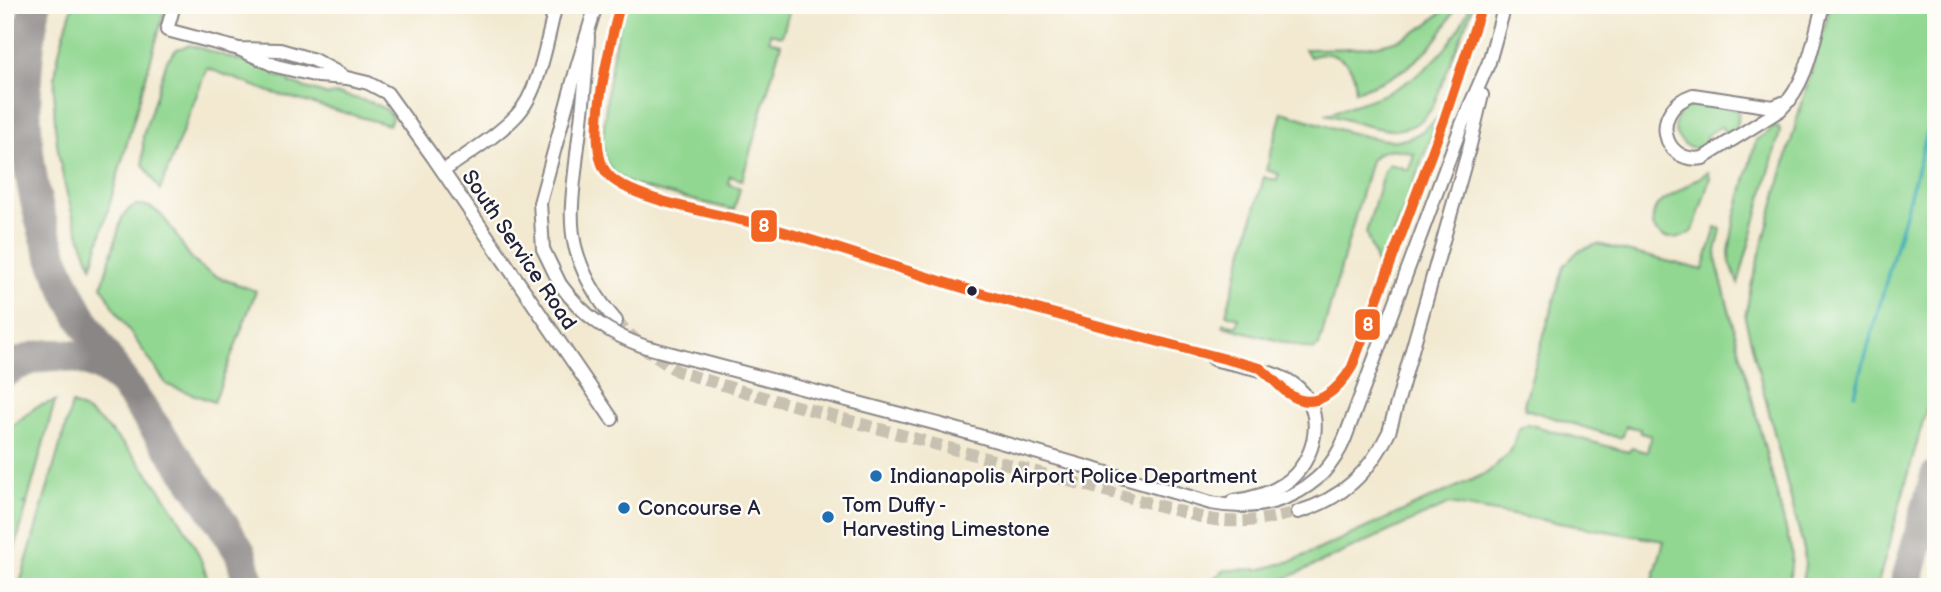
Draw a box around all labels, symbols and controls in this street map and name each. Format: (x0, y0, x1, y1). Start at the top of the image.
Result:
street label: South Service Road (456, 165, 582, 335)
line badge: 8 (750, 209, 778, 243)
text: 8 (758, 215, 770, 238)
unlabelled marker (965, 284, 979, 298)
line badge: 8 (1354, 308, 1381, 341)
text: 8 (1362, 314, 1374, 337)
place label: Indianapolis Airport Police Department (890, 464, 1258, 489)
marker: Indianapolis Airport Police Department (868, 468, 884, 484)
place label: Tom Duffy - Harvesting Limestone (842, 493, 1050, 542)
place label: Concourse A (638, 496, 760, 521)
marker: Concourse A (616, 500, 632, 516)
marker: Tom Duffy - Harvesting Limestone (820, 509, 836, 525)

